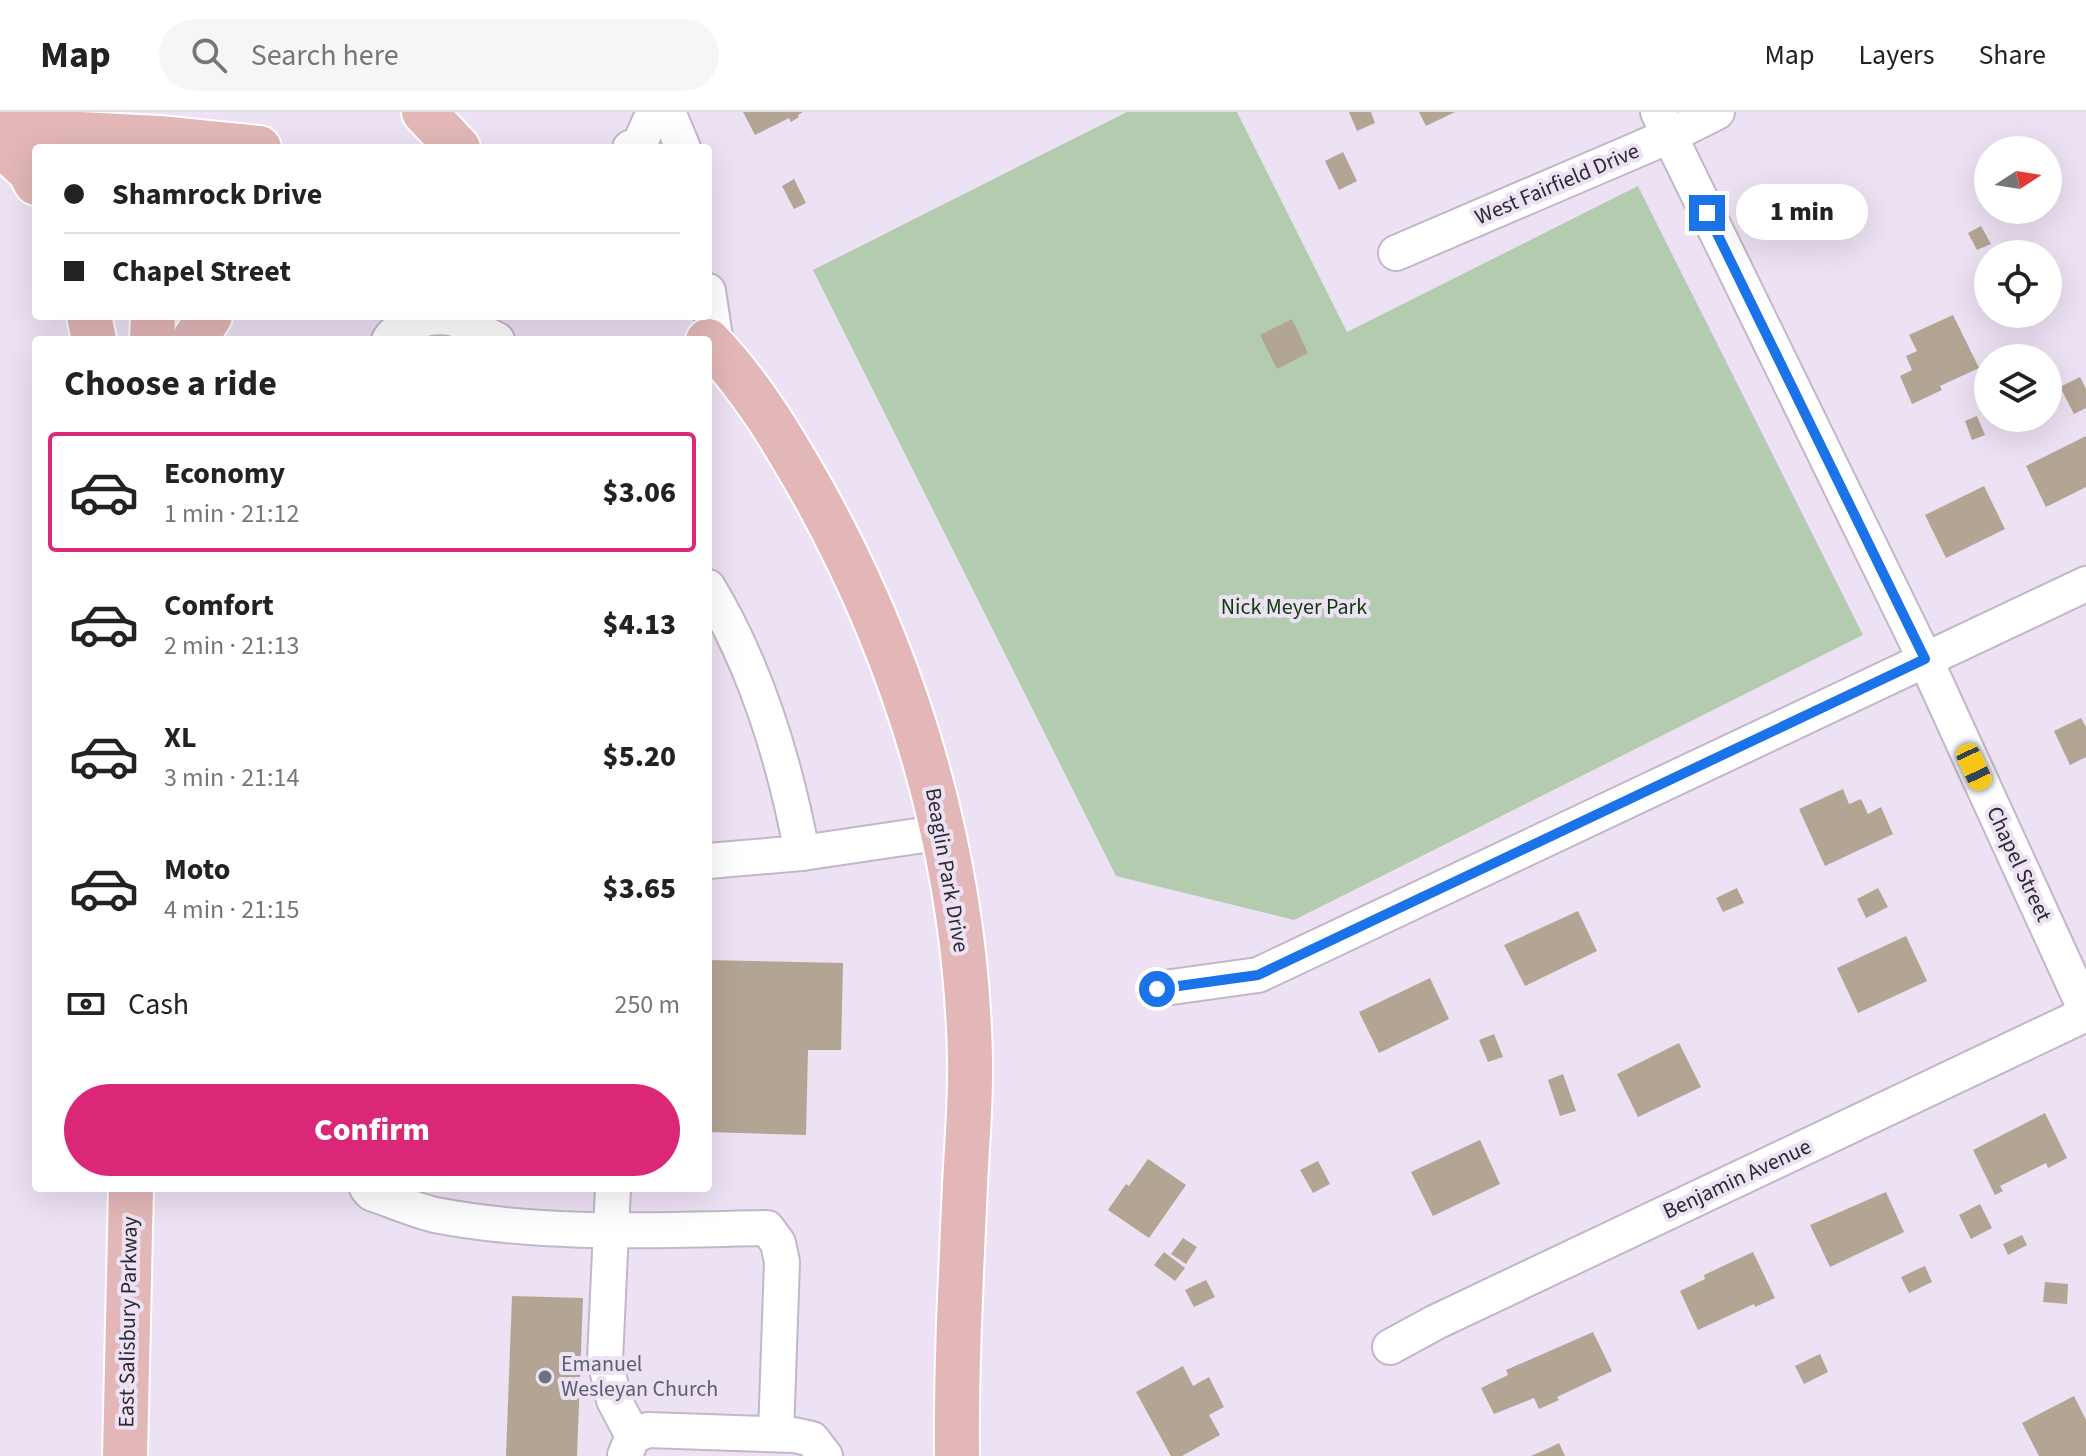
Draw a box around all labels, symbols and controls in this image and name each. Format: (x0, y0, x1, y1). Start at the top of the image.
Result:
search box (159, 19, 719, 91)
text: Map (40, 28, 111, 82)
icon: search (187, 33, 231, 77)
text: Search here (251, 34, 399, 77)
text: Map (1764, 35, 1814, 75)
text: Layers (1858, 35, 1934, 75)
text: Share (1978, 35, 2046, 75)
street label: West Fairfield Drive (1470, 135, 1644, 233)
north arrow (1974, 136, 2062, 224)
map controls (1974, 136, 2062, 432)
text: Shamrock Drive (112, 173, 322, 216)
callout: 1 min (1735, 185, 1867, 241)
text: 1 min (1770, 193, 1834, 230)
route end (1689, 195, 1725, 231)
button: locate (1974, 240, 2062, 328)
text: Chapel Street (112, 250, 291, 293)
button: layers (1974, 344, 2062, 432)
text: Choose a ride (64, 358, 277, 409)
text: Economy (164, 452, 285, 495)
icon: car (68, 456, 140, 528)
text: $3.06 (603, 471, 676, 514)
text: 1 min · 21:12 (164, 495, 299, 532)
text: Comfort (164, 584, 274, 627)
icon: car (68, 588, 140, 660)
park label: Nick Meyer Park (1221, 591, 1367, 623)
text: $4.13 (603, 603, 676, 646)
text: 2 min · 21:13 (164, 627, 299, 664)
text: XL (164, 716, 197, 759)
icon: car (68, 720, 140, 792)
text: $5.20 (603, 735, 676, 778)
car (1953, 740, 1995, 794)
text: 3 min · 21:14 (164, 759, 299, 796)
street label: Beaglin Park Drive (917, 785, 977, 955)
street label: Chapel Street (1978, 801, 2060, 927)
text: Moto (164, 848, 230, 891)
icon: car (68, 852, 140, 924)
text: $3.65 (603, 867, 676, 910)
text: 4 min · 21:15 (164, 891, 299, 928)
route start (1139, 971, 1175, 1007)
icon: cash (64, 982, 108, 1026)
text: Cash (128, 983, 189, 1026)
text: 250 m (614, 986, 680, 1023)
button: Confirm (64, 1084, 680, 1176)
street label: Benjamin Avenue (1658, 1131, 1816, 1227)
street label: East Salisbury Parkway (110, 1215, 146, 1428)
place label: Emanuel Wesleyan Church (561, 1348, 718, 1405)
marker: Emanuel Wesleyan Church (536, 1368, 554, 1386)

